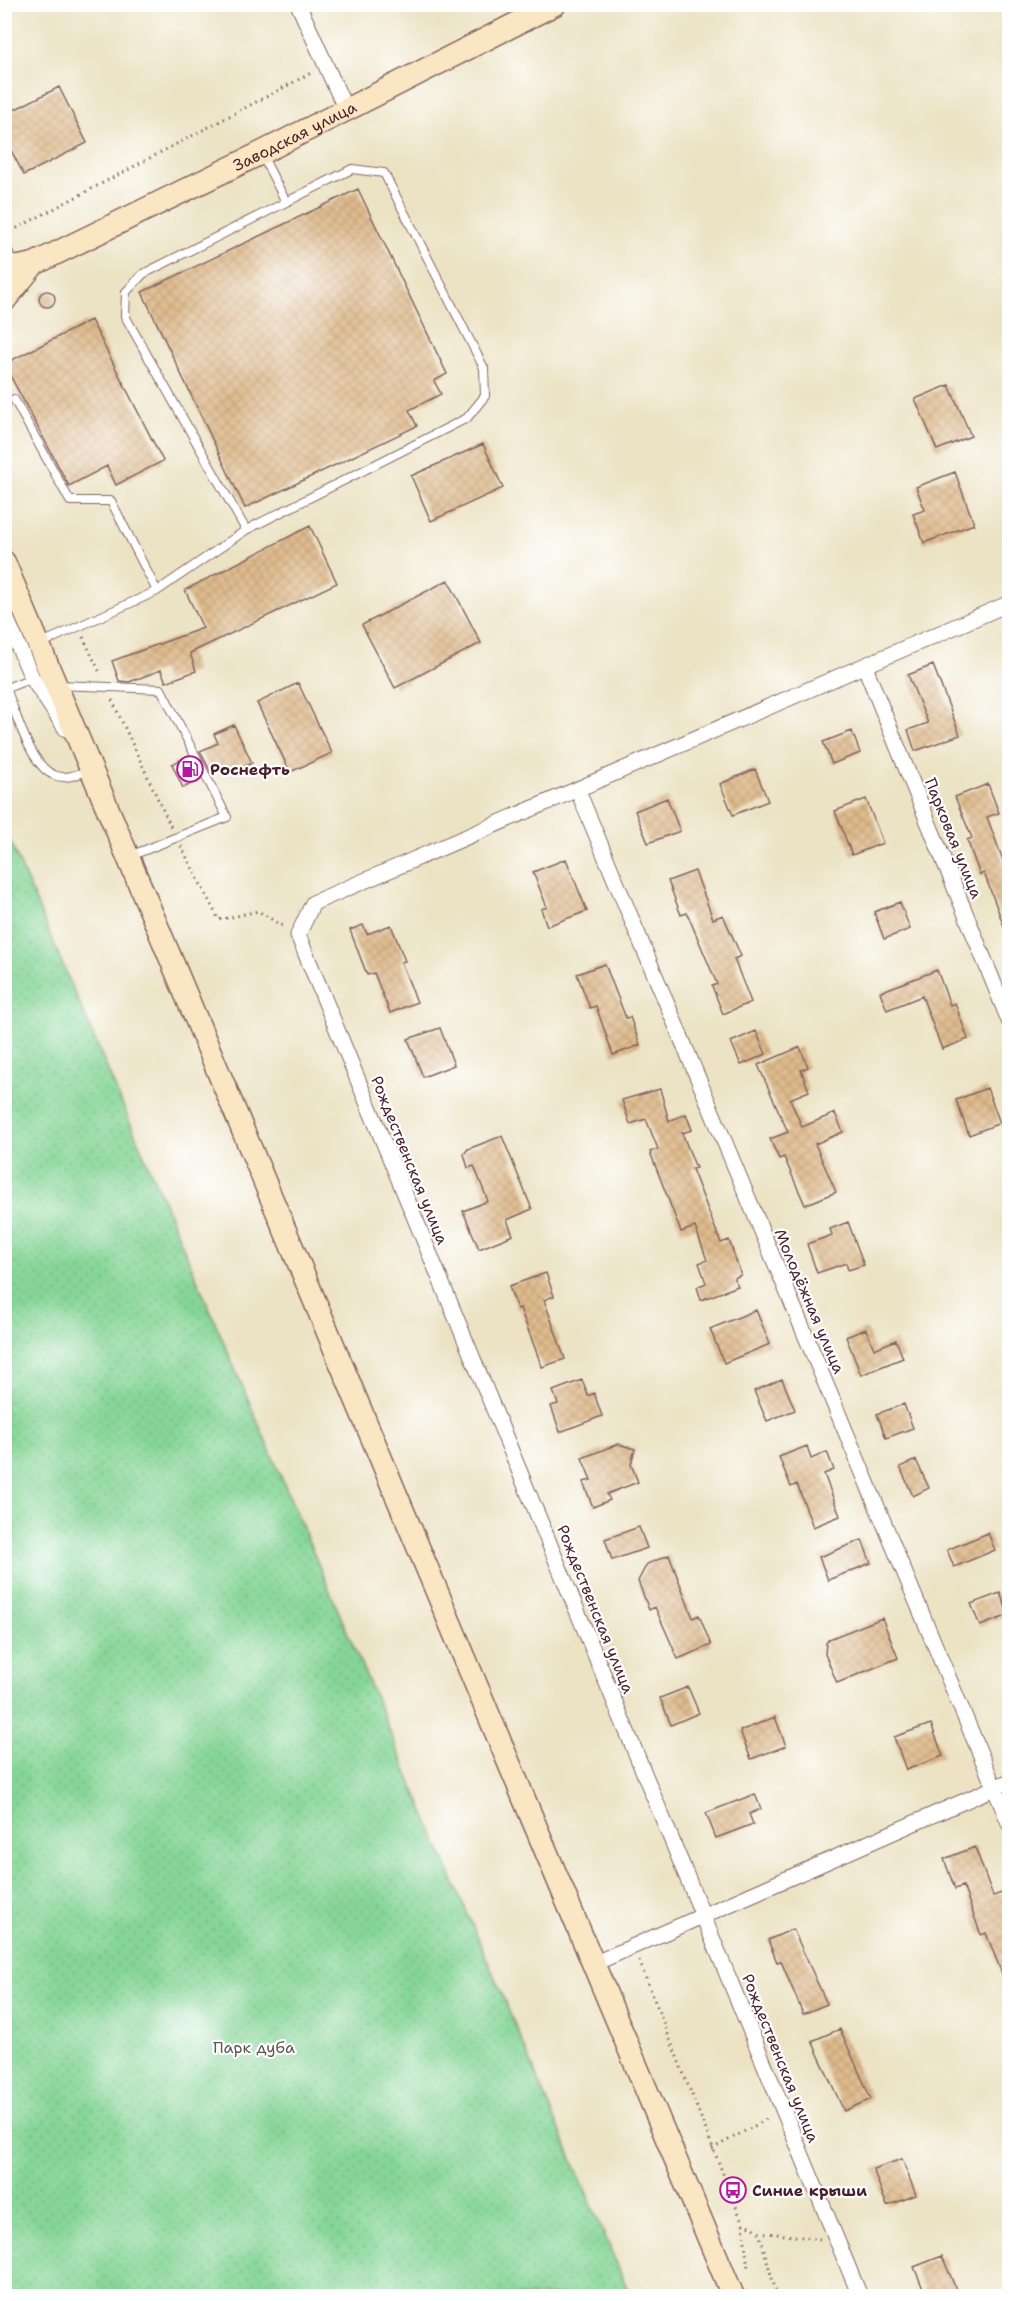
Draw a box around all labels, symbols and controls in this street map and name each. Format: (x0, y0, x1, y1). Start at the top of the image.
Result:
street label: Заводская улица (230, 96, 360, 176)
fuel station icon: Роснефть (175, 754, 205, 784)
place label: Роснефть (210, 759, 290, 780)
street label: Парковая улица (920, 775, 987, 902)
street label: Рождественская улица (366, 1073, 453, 1248)
street label: Молодёжная улица (769, 1225, 850, 1377)
street label: Рождественская улица (552, 1522, 639, 1697)
street label: Рождественская улица (737, 1971, 824, 2146)
park label: Парк дуба (213, 2037, 295, 2058)
bus stop icon: Синие крыши (718, 2175, 748, 2205)
place label: Синие крыши (752, 2180, 867, 2201)

